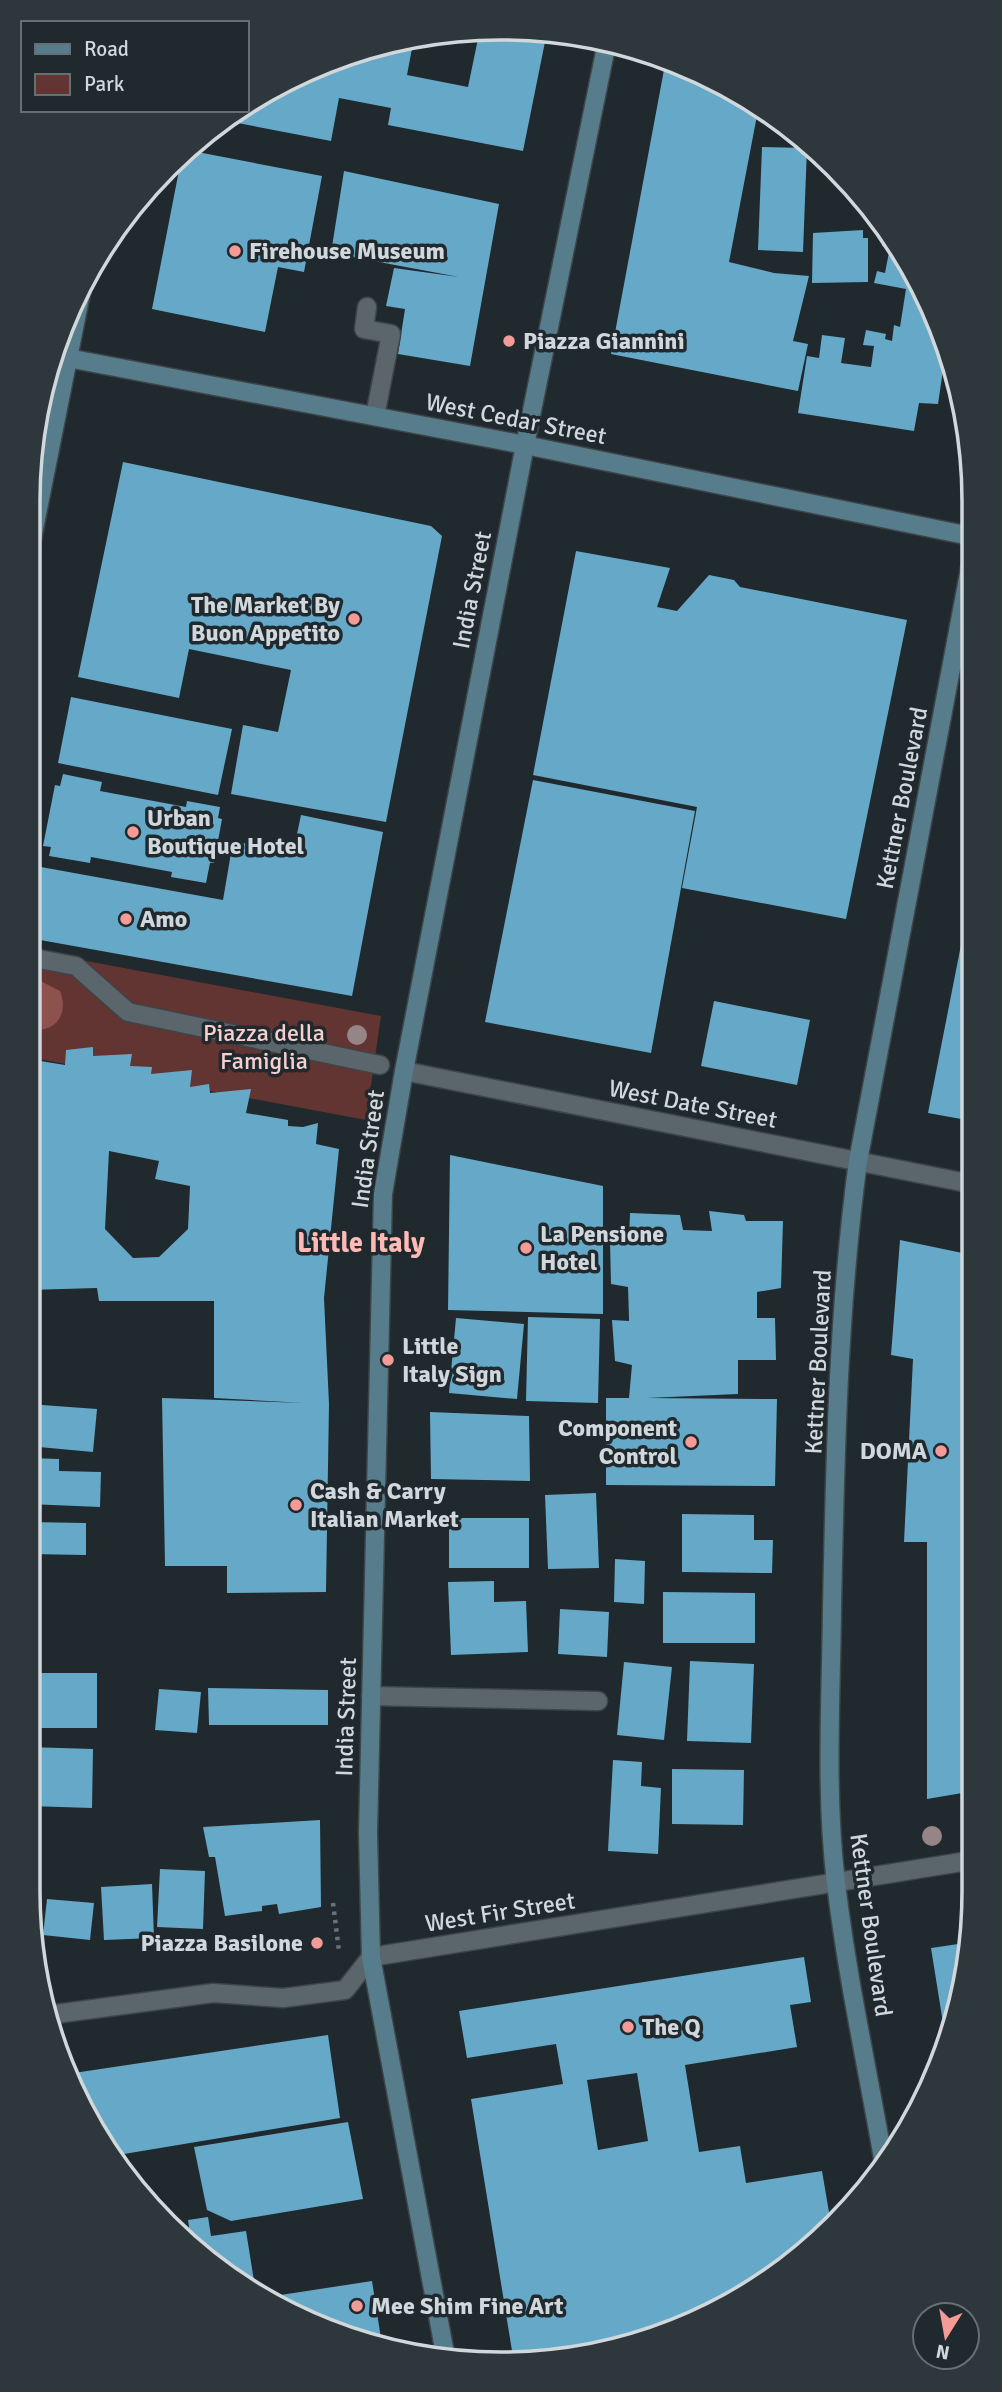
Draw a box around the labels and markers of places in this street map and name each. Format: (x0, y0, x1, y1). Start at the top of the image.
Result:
place label: Firehouse Museum (249, 236, 445, 266)
marker: Firehouse Museum (227, 243, 243, 259)
place label: Piazza Giannini (523, 326, 685, 356)
marker: Piazza Giannini (501, 333, 517, 349)
place label: The Market By Buon Appetito (191, 590, 340, 648)
marker: The Market By Buon Appetito (346, 611, 362, 627)
place label: Urban Boutique Hotel (147, 803, 305, 861)
marker: Urban Boutique Hotel (125, 824, 141, 840)
place label: Amo (140, 904, 187, 934)
marker: Amo (118, 911, 134, 927)
place label: La Pensione Hotel (540, 1219, 664, 1277)
marker: La Pensione Hotel (518, 1240, 534, 1256)
place label: Little Italy Sign (402, 1331, 502, 1389)
marker: Little Italy Sign (380, 1352, 396, 1368)
place label: Component Control (558, 1413, 677, 1471)
marker: Component Control (683, 1434, 699, 1450)
place label: DOMA (860, 1436, 928, 1466)
marker: DOMA (933, 1443, 949, 1459)
place label: Cash & Carry Italian Market (310, 1476, 459, 1534)
marker: Cash & Carry Italian Market (288, 1497, 304, 1513)
place label: Piazza Basilone (140, 1928, 303, 1958)
marker: Piazza Basilone (309, 1935, 325, 1951)
place label: The Q (642, 2012, 701, 2042)
marker: The Q (620, 2019, 636, 2035)
place label: Mee Shim Fine Art (371, 2291, 563, 2321)
marker: Mee Shim Fine Art (349, 2298, 365, 2314)

